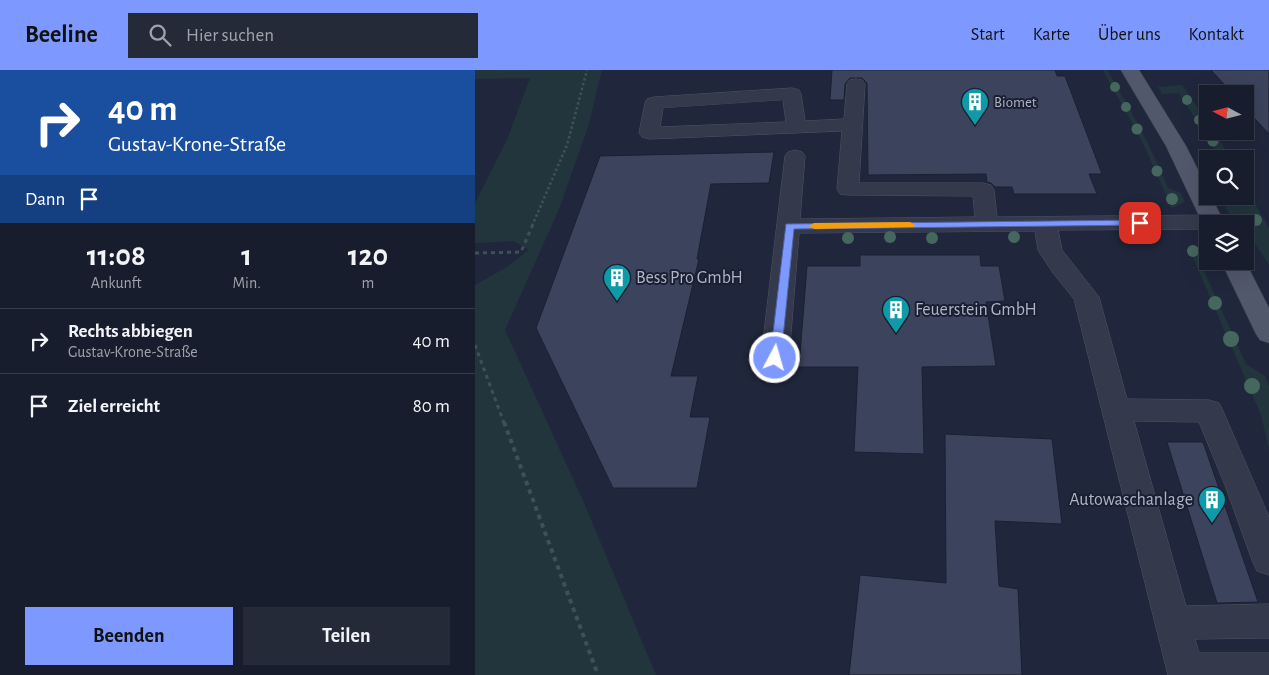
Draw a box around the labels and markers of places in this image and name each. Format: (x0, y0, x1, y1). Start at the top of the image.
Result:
building icon: Biomet (960, 87, 990, 126)
place label: Biomet (994, 95, 1037, 110)
pin (1119, 202, 1161, 244)
building icon: Bess Pro GmbH (602, 263, 632, 302)
place label: Bess Pro GmbH (636, 269, 743, 287)
building icon: Feuerstein GmbH (881, 295, 911, 334)
place label: Feuerstein GmbH (915, 301, 1037, 319)
building icon: Autowaschanlage (1197, 485, 1227, 524)
place label: Autowaschanlage (1069, 491, 1193, 509)

